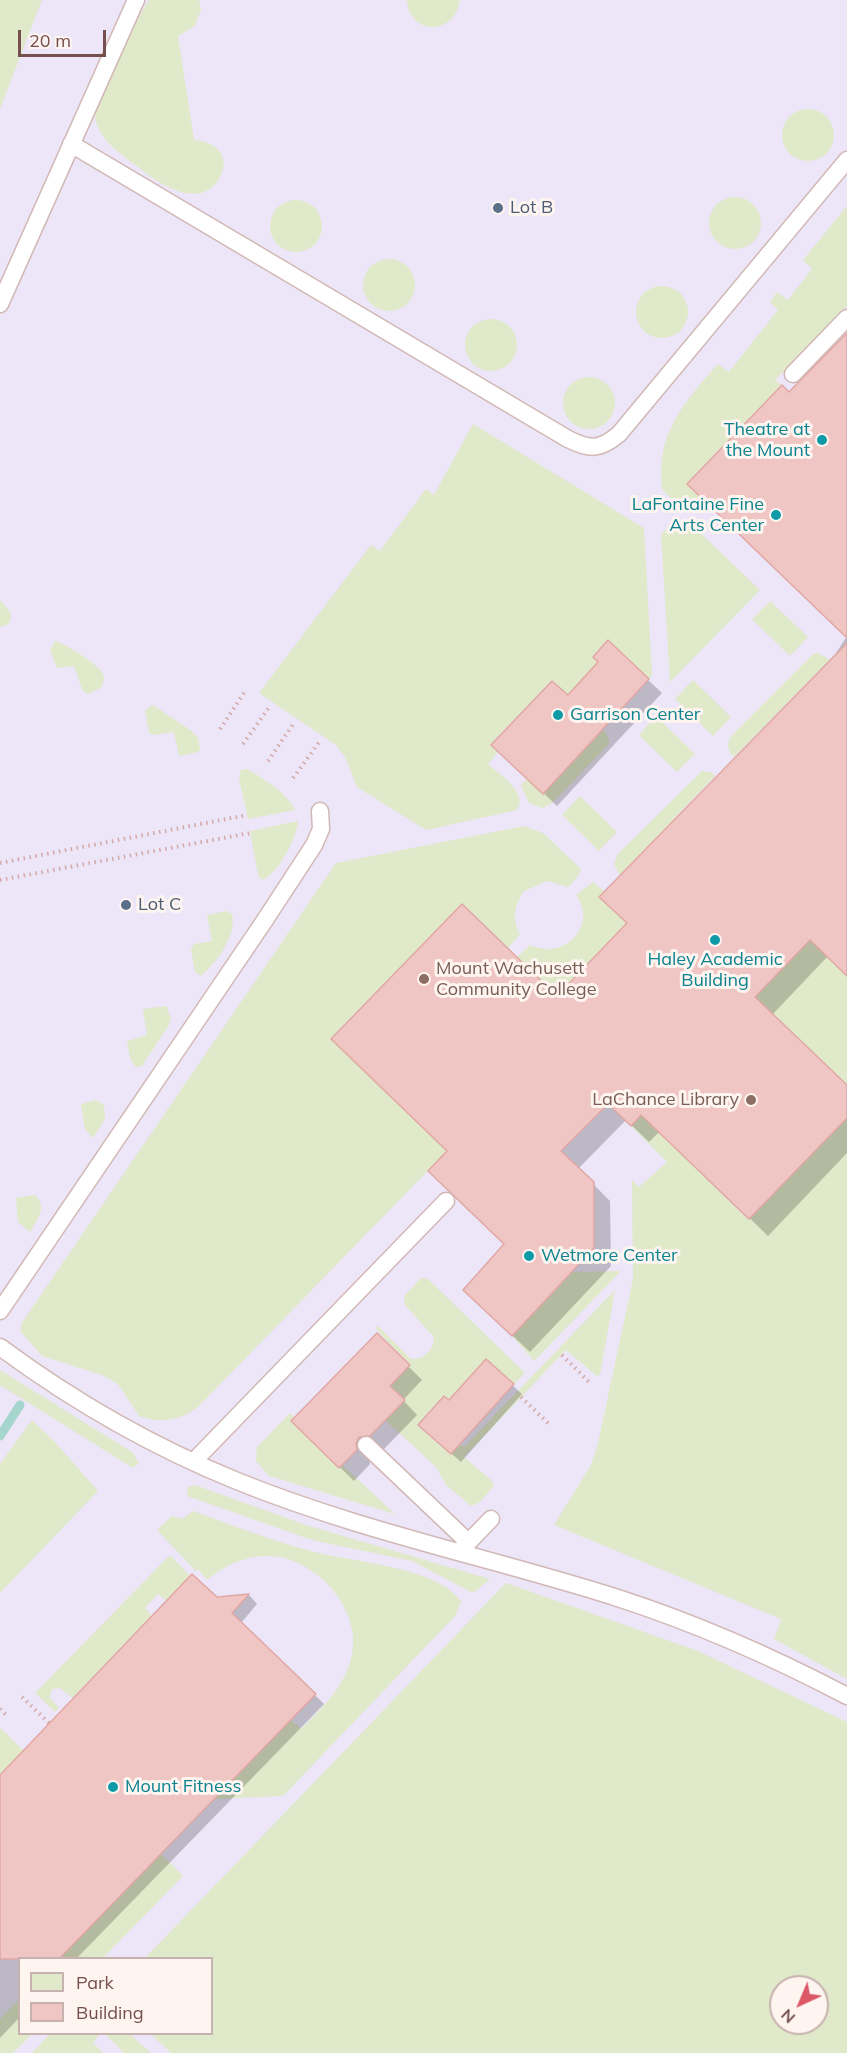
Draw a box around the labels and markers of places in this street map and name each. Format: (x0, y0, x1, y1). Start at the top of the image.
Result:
place label: Lot B (510, 197, 553, 219)
marker: Lot B (491, 201, 505, 215)
place label: Theatre at the Mount (724, 419, 810, 462)
marker: Theatre at the Mount (815, 433, 829, 447)
place label: LaFontaine Fine Arts Center (632, 494, 764, 536)
marker: LaFontaine Fine Arts Center (769, 508, 783, 522)
place label: Garrison Center (570, 704, 700, 726)
marker: Garrison Center (551, 708, 565, 722)
place label: Lot C (138, 894, 181, 916)
marker: Lot C (119, 898, 133, 912)
marker: Haley Academic Building (708, 933, 722, 947)
place label: Haley Academic Building (647, 949, 783, 992)
place label: Mount Wachusett Community College (436, 958, 596, 1000)
marker: Mount Wachusett Community College (417, 972, 431, 986)
place label: LaChance Library (592, 1089, 739, 1111)
marker: LaChance Library (744, 1093, 758, 1107)
place label: Wetmore Center (541, 1245, 678, 1267)
marker: Wetmore Center (522, 1249, 536, 1263)
place label: Mount Fitness (125, 1776, 242, 1798)
marker: Mount Fitness (106, 1780, 120, 1794)

